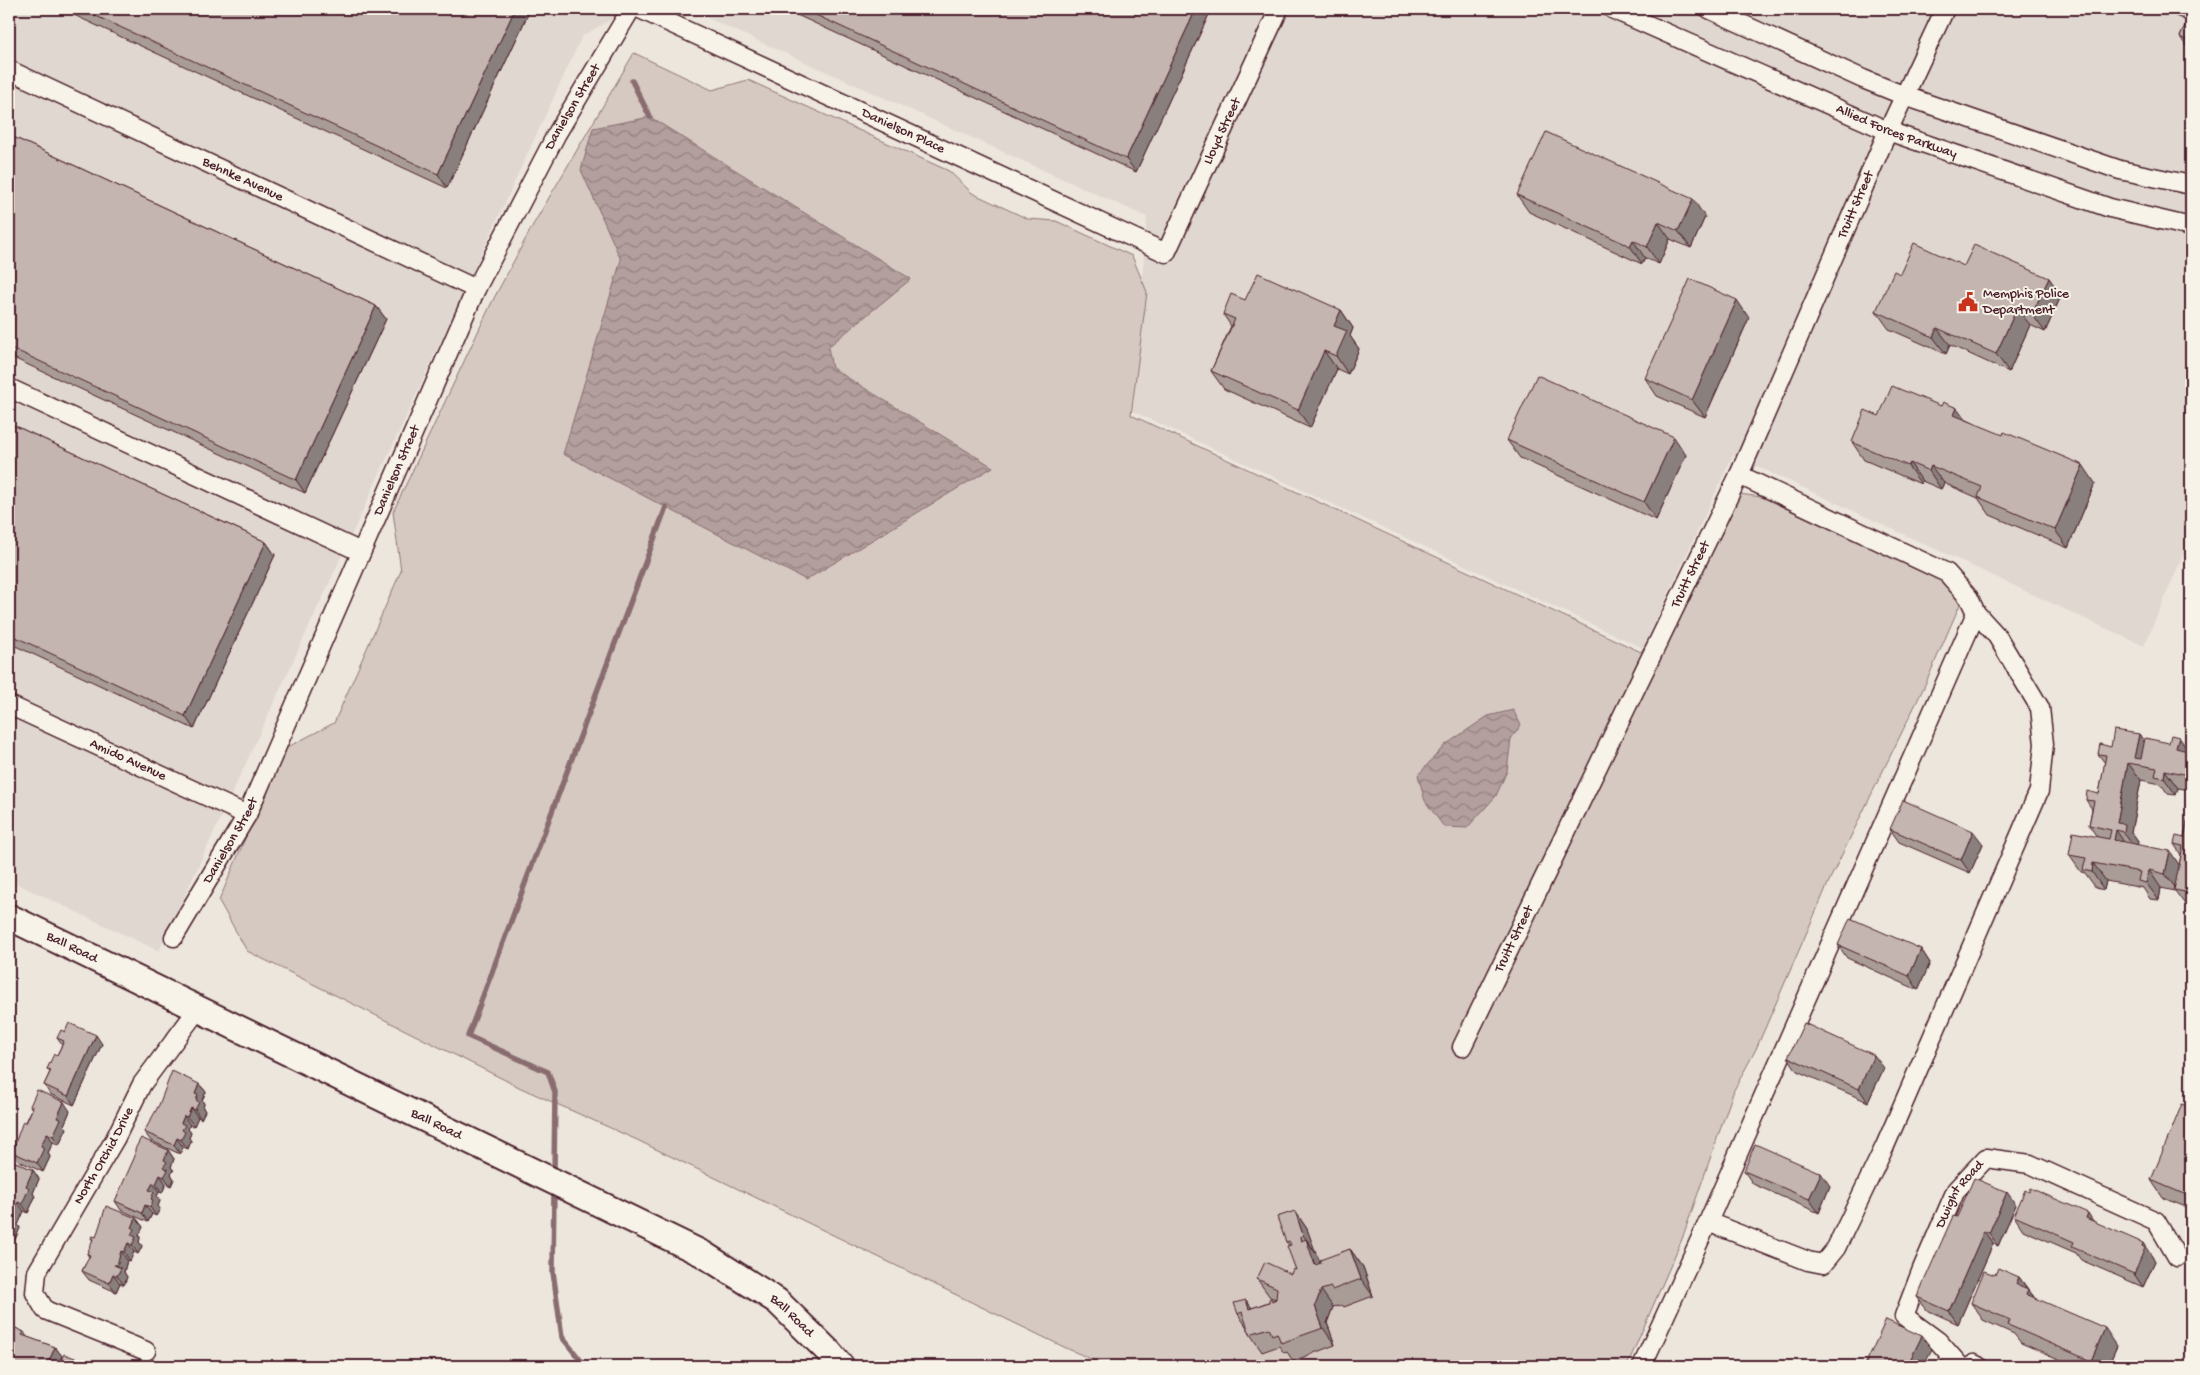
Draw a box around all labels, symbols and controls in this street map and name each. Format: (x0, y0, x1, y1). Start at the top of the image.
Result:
street label: Danielson Street (541, 60, 605, 154)
street label: Lloyd Street (1200, 94, 1246, 167)
street label: Allied Forces Parkway (1833, 101, 1959, 163)
street label: Danielson Place (858, 104, 948, 158)
street label: Behnke Avenue (198, 153, 287, 206)
street label: Truitt Street (1834, 167, 1879, 242)
place label: Memphis Police Department (1982, 286, 2070, 319)
public building icon: Memphis Police Department (1957, 291, 1979, 313)
street label: Danielson Street (370, 421, 425, 519)
street label: Truitt Street (1667, 537, 1715, 612)
street label: Amido Avenue (87, 735, 169, 785)
street label: Danielson Street (199, 794, 263, 888)
street label: Truitt Street (1490, 902, 1538, 976)
street label: Ball Road (43, 927, 102, 968)
street label: North Orchid Drive (70, 1104, 138, 1207)
street label: Ball Road (407, 1104, 466, 1145)
street label: Dwight Road (1932, 1156, 1989, 1232)
street label: Ball Road (766, 1290, 819, 1342)

